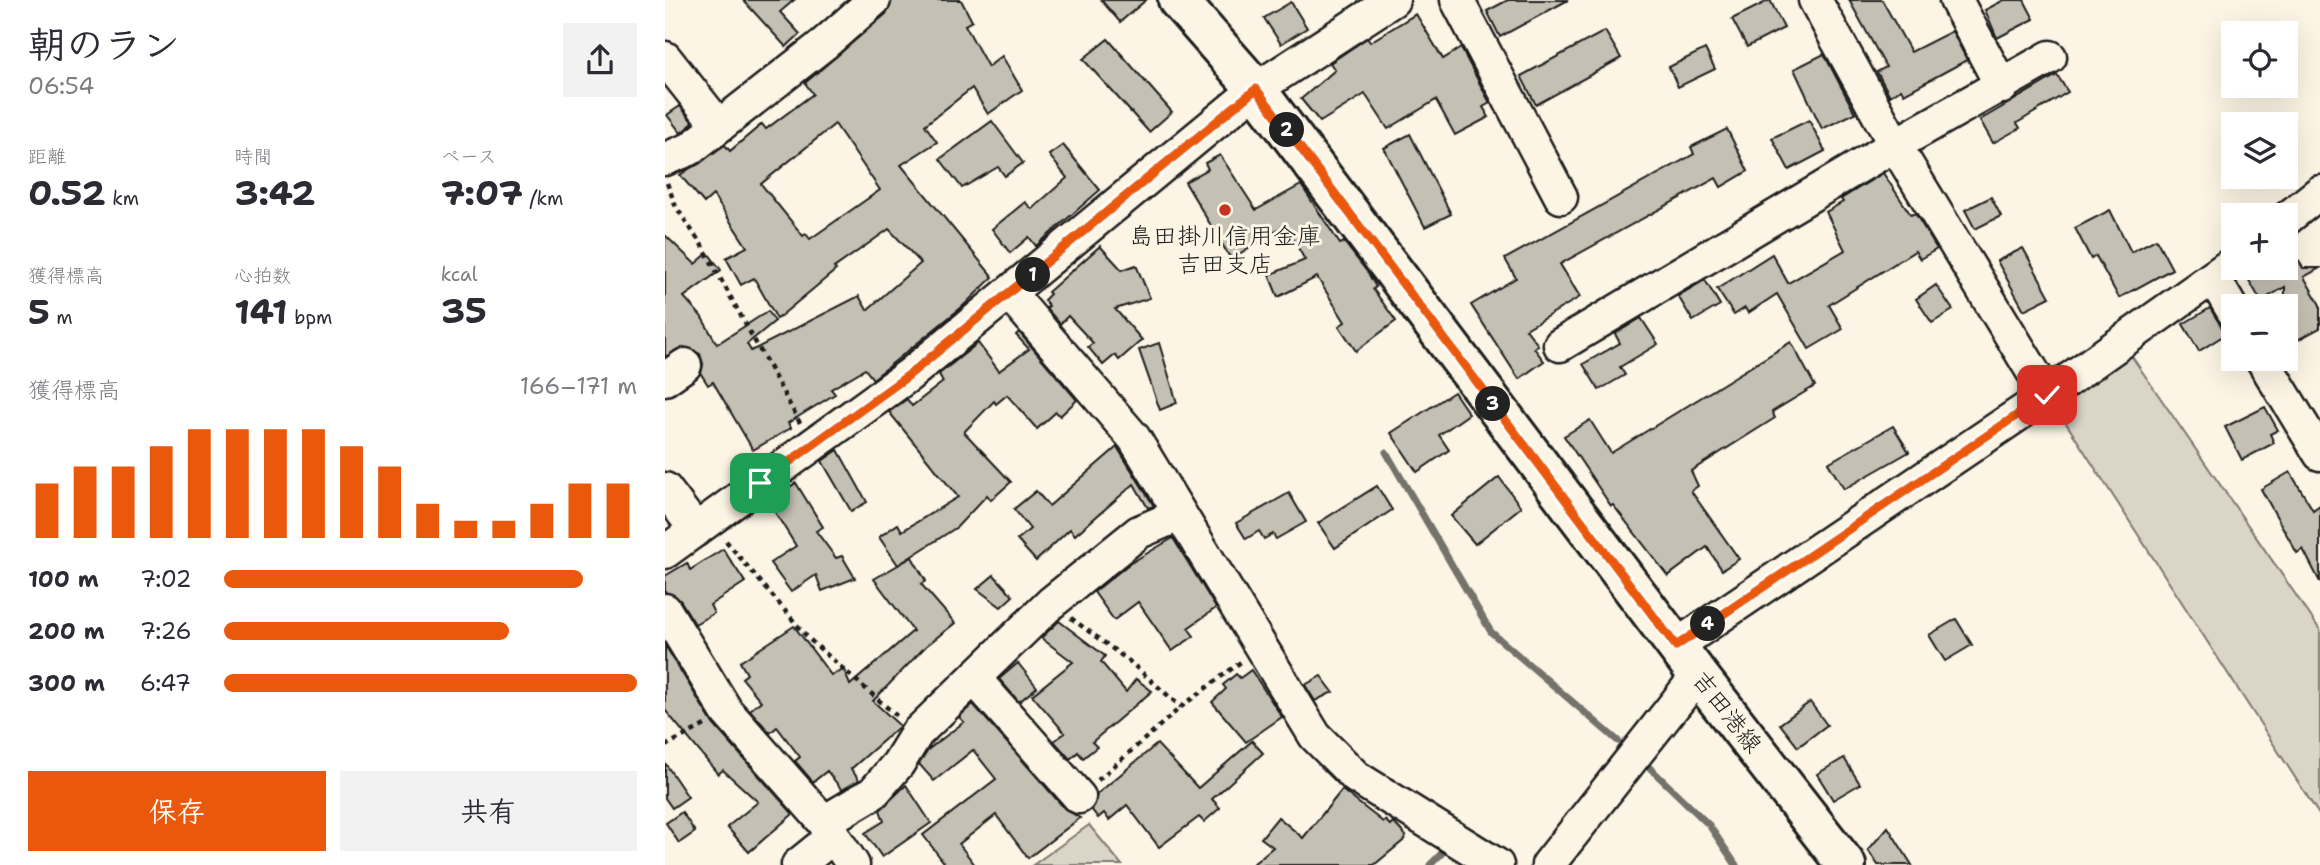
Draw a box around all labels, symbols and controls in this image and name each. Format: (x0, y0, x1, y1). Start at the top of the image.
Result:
text: 朝のラン (28, 19, 180, 70)
map controls (2221, 21, 2298, 371)
button: locate (2221, 21, 2298, 98)
button: share (563, 23, 637, 97)
text: 06:54 (28, 71, 94, 101)
button: layers (2221, 112, 2298, 189)
pin: 2 (1269, 113, 1305, 148)
text: 2 (1280, 117, 1293, 142)
text: 距離 (28, 144, 66, 169)
text: 時間 (234, 144, 272, 169)
text: ペース (441, 144, 497, 169)
text: 0.52 (28, 169, 106, 216)
text: 3:42 (234, 169, 316, 216)
text: 7:07 (441, 169, 523, 216)
text: km (106, 186, 139, 211)
text: /km (523, 186, 564, 211)
marker: 島田掛川信用金庫 吉田支店 (1217, 202, 1233, 218)
button: + (2221, 203, 2298, 280)
place label: 島田掛川信用金庫 吉田支店 (1129, 220, 1321, 280)
pin: 1 (1015, 258, 1051, 292)
text: kcal (441, 262, 478, 287)
text: 1 (1028, 262, 1037, 287)
text: 獲得標高 (28, 263, 104, 288)
text: 心拍数 (234, 263, 291, 288)
text: 35 (441, 287, 487, 334)
text: 5 (28, 288, 50, 335)
text: 141 (234, 288, 288, 335)
button: − (2221, 294, 2298, 371)
text: m (50, 305, 73, 330)
text: bpm (288, 305, 332, 330)
pin (2017, 365, 2077, 425)
text: 166–171 m (520, 371, 637, 401)
text: 獲得標高 (28, 375, 120, 405)
icon: check (2028, 376, 2066, 414)
pin: 3 (1475, 386, 1511, 422)
text: 3 (1486, 391, 1499, 416)
pin (730, 453, 790, 513)
icon: arrive (741, 464, 779, 502)
text: 100 m (28, 564, 99, 594)
text: 7:02 (140, 564, 192, 594)
pin: 4 (1691, 606, 1725, 642)
text: 4 (1701, 611, 1714, 636)
text: 200 m (28, 616, 105, 646)
text: 7:26 (140, 616, 192, 646)
street label: 吉田港線 (1685, 664, 1769, 760)
text: 300 m (28, 668, 105, 698)
text: 6:47 (140, 668, 191, 698)
button: 保存 (28, 771, 326, 851)
button: 共有 (340, 771, 637, 851)

